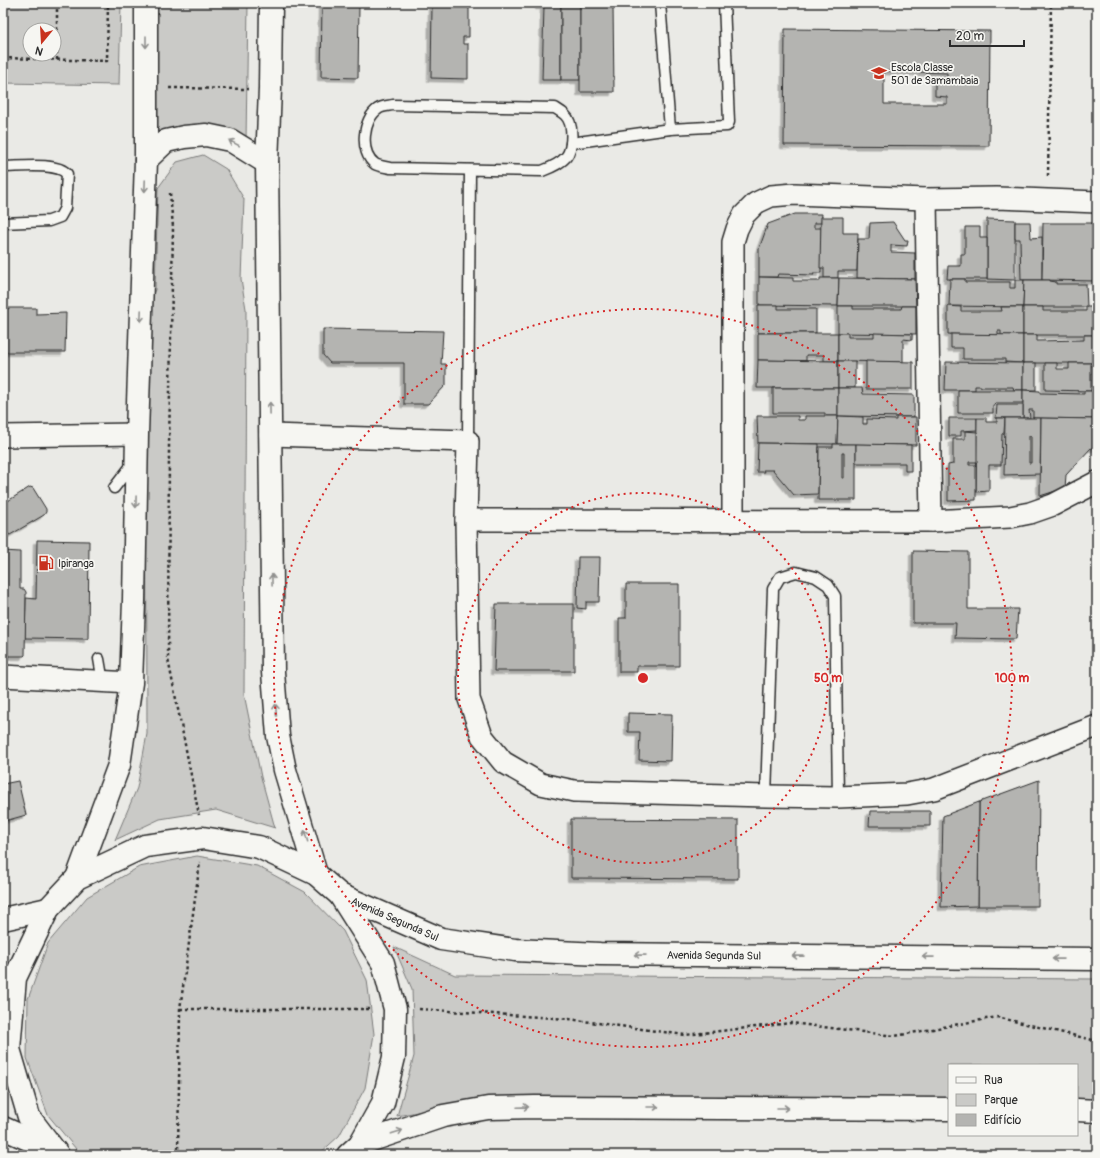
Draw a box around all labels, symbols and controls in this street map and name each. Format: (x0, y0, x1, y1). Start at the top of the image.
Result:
north arrow (22, 22, 62, 62)
scale bar (950, 22, 1024, 48)
text: 20 m (956, 29, 985, 44)
one-way arrow (142, 35, 150, 48)
text: N (33, 44, 45, 58)
place label: Escola Classe 501 de Samambaia (891, 61, 978, 87)
school or university icon: Escola Classe 501 de Samambaia (870, 64, 888, 82)
one-way arrow (228, 139, 240, 146)
one-way arrow (141, 179, 149, 192)
one-way arrow (137, 309, 144, 322)
one-way arrow (266, 402, 274, 415)
one-way arrow (132, 495, 139, 508)
fuel station icon: Ipiranga (37, 554, 55, 572)
place label: Ipiranga (58, 557, 94, 570)
one-way arrow (268, 574, 276, 587)
centre of rings (636, 671, 650, 685)
text: 50 m (814, 671, 842, 686)
text: 100 m (995, 671, 1030, 686)
one-way arrow (272, 704, 279, 717)
one-way arrow (301, 830, 309, 843)
street label: Avenida Segunda Sul (349, 894, 441, 944)
street label: Avenida Segunda Sul (667, 948, 761, 962)
one-way arrow (634, 951, 647, 959)
one-way arrow (792, 952, 805, 960)
one-way arrow (922, 953, 935, 961)
one-way arrow (1052, 955, 1065, 963)
legend (948, 1064, 1078, 1136)
text: Rua (984, 1073, 1003, 1088)
text: Parque (984, 1093, 1018, 1108)
one-way arrow (516, 1103, 529, 1111)
one-way arrow (646, 1103, 659, 1111)
one-way arrow (776, 1104, 789, 1112)
text: Edifício (984, 1113, 1022, 1128)
one-way arrow (390, 1127, 402, 1135)

